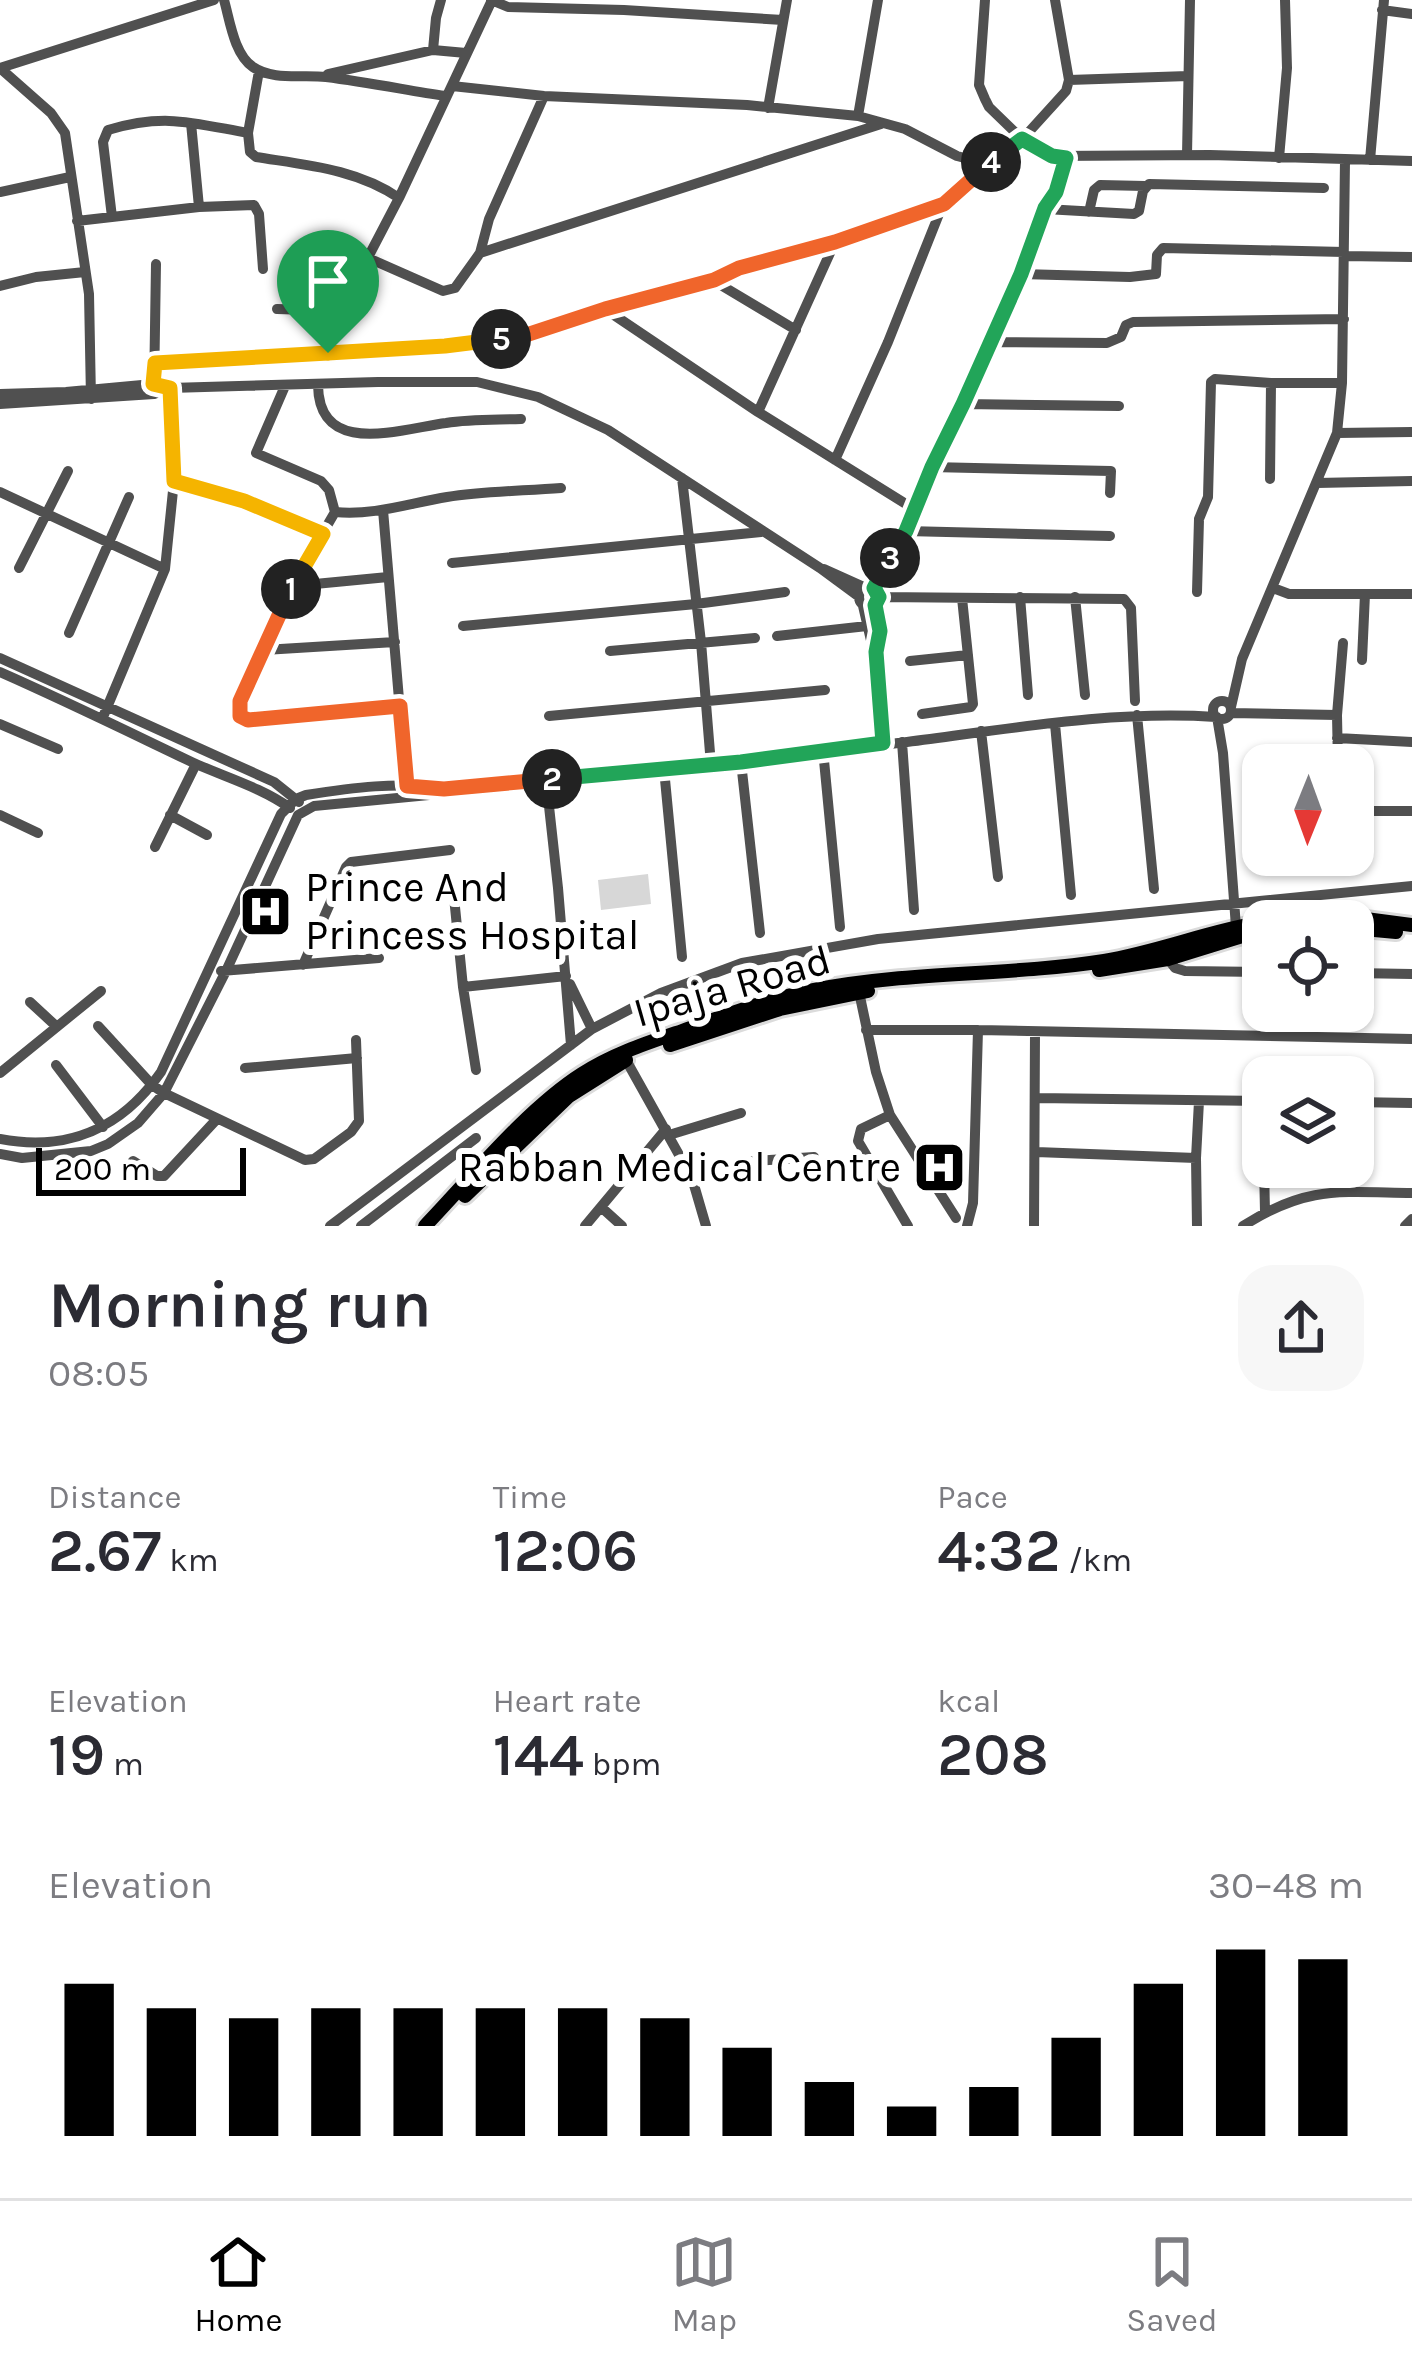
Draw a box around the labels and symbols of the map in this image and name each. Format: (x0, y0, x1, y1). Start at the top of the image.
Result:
pin: 4 (961, 132, 1021, 192)
pin (277, 230, 379, 353)
pin: 5 (471, 309, 531, 369)
pin: 3 (860, 528, 920, 588)
pin: 1 (261, 559, 321, 619)
north arrow (1242, 744, 1374, 876)
pin: 2 (522, 749, 582, 809)
place label: Prince And Princess Hospital (305, 862, 640, 960)
hospital icon: Prince And Princess Hospital (238, 883, 294, 939)
street label: Ipaja Road (628, 934, 836, 1038)
hospital icon: Rabban Medical Centre (912, 1139, 968, 1195)
scale bar (36, 1142, 246, 1195)
place label: Rabban Medical Centre (458, 1142, 901, 1192)

